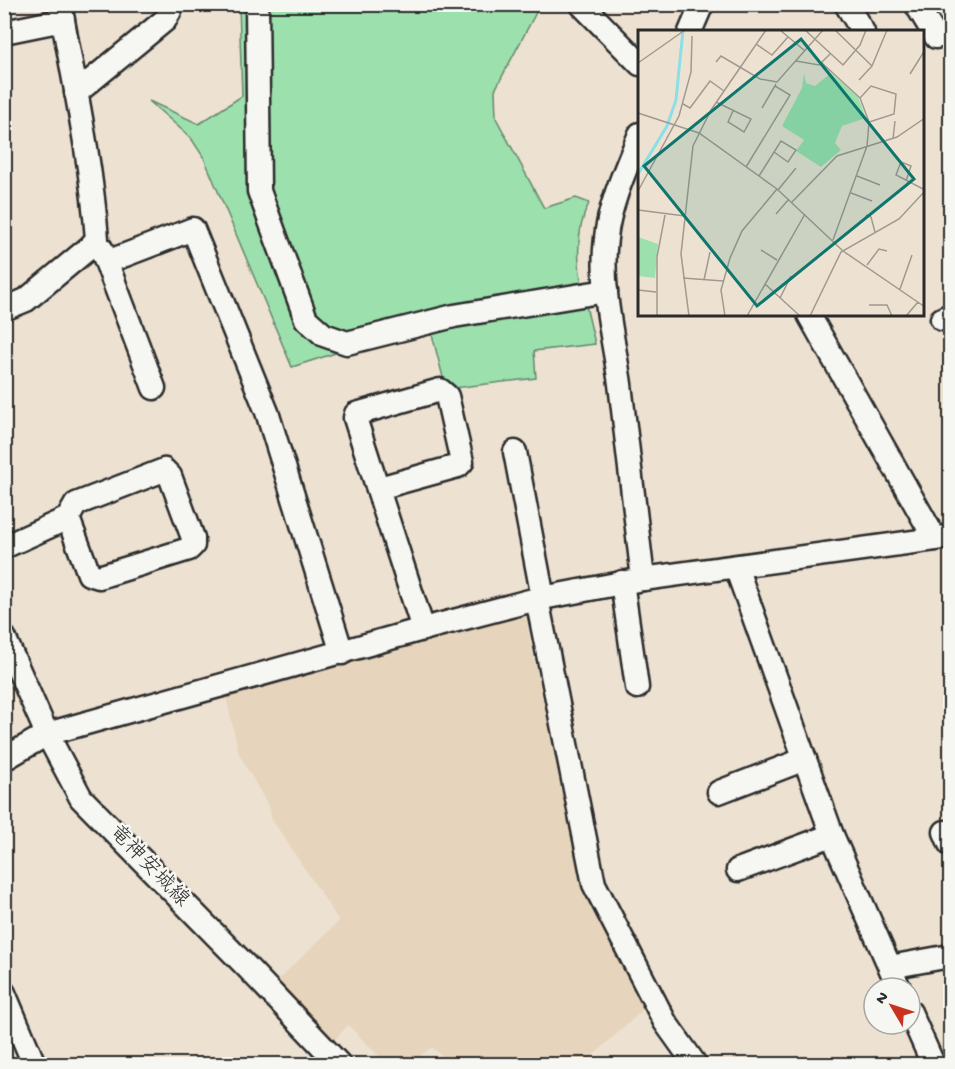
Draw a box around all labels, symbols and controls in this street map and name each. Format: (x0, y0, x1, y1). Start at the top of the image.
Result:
inset map (638, 30, 925, 316)
street label: 竜神安城線 (103, 820, 194, 913)
north arrow (862, 976, 922, 1036)
text: N (872, 988, 894, 1009)

